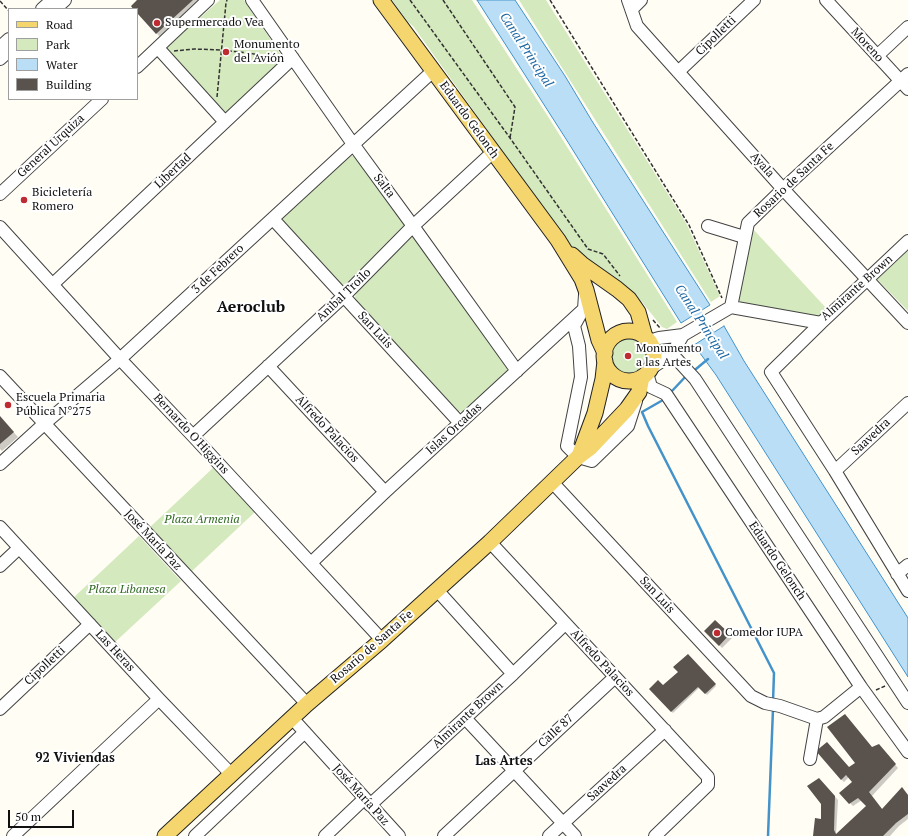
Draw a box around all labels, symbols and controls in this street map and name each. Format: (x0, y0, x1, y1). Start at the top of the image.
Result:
legend (8, 8, 138, 100)
water label: Canal Principal (496, 10, 556, 90)
street label: Cipolletti (693, 13, 739, 59)
place label: Supermercado Vea (165, 16, 264, 30)
text: Road (46, 17, 73, 32)
marker: Supermercado Vea (152, 18, 162, 28)
street label: Moreno (848, 25, 886, 65)
text: Park (46, 37, 70, 52)
place label: Monumento del Avión (234, 38, 300, 66)
marker: Monumento del Avión (221, 47, 231, 57)
text: Water (46, 57, 78, 72)
text: Building (46, 77, 91, 92)
street label: Eduardo Gelonch (436, 79, 502, 161)
street label: General Urquiza (15, 111, 87, 181)
street label: Rosario de Santa Fe (751, 139, 837, 221)
street label: Ayala (747, 149, 777, 181)
street label: Libertad (152, 151, 194, 191)
street label: Salta (370, 171, 398, 201)
place label: Bicicletería Romero (32, 186, 92, 214)
marker: Bicicletería Romero (19, 195, 29, 205)
street label: 3 de Febrero (189, 241, 247, 297)
street label: Almirante Brown (818, 252, 896, 324)
street label: Anibal Troilo (314, 265, 374, 325)
water label: Canal Principal (671, 282, 731, 362)
district label: Aeroclub (217, 297, 285, 317)
street label: San Luis (354, 309, 396, 351)
place label: Monumento a las Artes (636, 342, 702, 370)
marker: Monumento a las Artes (623, 351, 633, 361)
place label: Escuela Primaria Pública N°275 (16, 391, 105, 419)
street label: Bernardo O'Higgins (150, 391, 232, 477)
street label: Alfredo Palacios (292, 392, 362, 466)
marker: Escuela Primaria Pública N°275 (3, 400, 13, 410)
street label: Islas Orcadas (423, 400, 485, 458)
street label: Saavedra (849, 415, 893, 459)
street label: José María Paz (121, 507, 185, 573)
park label: Plaza Armenia (164, 513, 240, 527)
street label: Eduardo Gelonch (745, 519, 809, 603)
street label: San Luis (636, 574, 678, 616)
park label: Plaza Libanesa (88, 583, 166, 597)
street label: Rosario de Santa Fe (328, 607, 416, 687)
street label: Alfredo Palacios (567, 626, 637, 700)
place label: Comedor IUPA (725, 626, 803, 640)
street label: Las Heras (92, 627, 138, 675)
marker: Comedor IUPA (712, 628, 722, 638)
street label: Cipolletti (22, 644, 68, 688)
street label: Almirante Brown (430, 679, 506, 751)
street label: Calle 87 (535, 711, 577, 751)
district label: 92 Viviendas (35, 750, 115, 766)
district label: Las Artes (475, 753, 533, 769)
street label: José María Paz (330, 761, 392, 829)
street label: Saavedra (584, 762, 630, 804)
scale bar (10, 802, 76, 828)
text: 50 m (15, 809, 41, 824)

